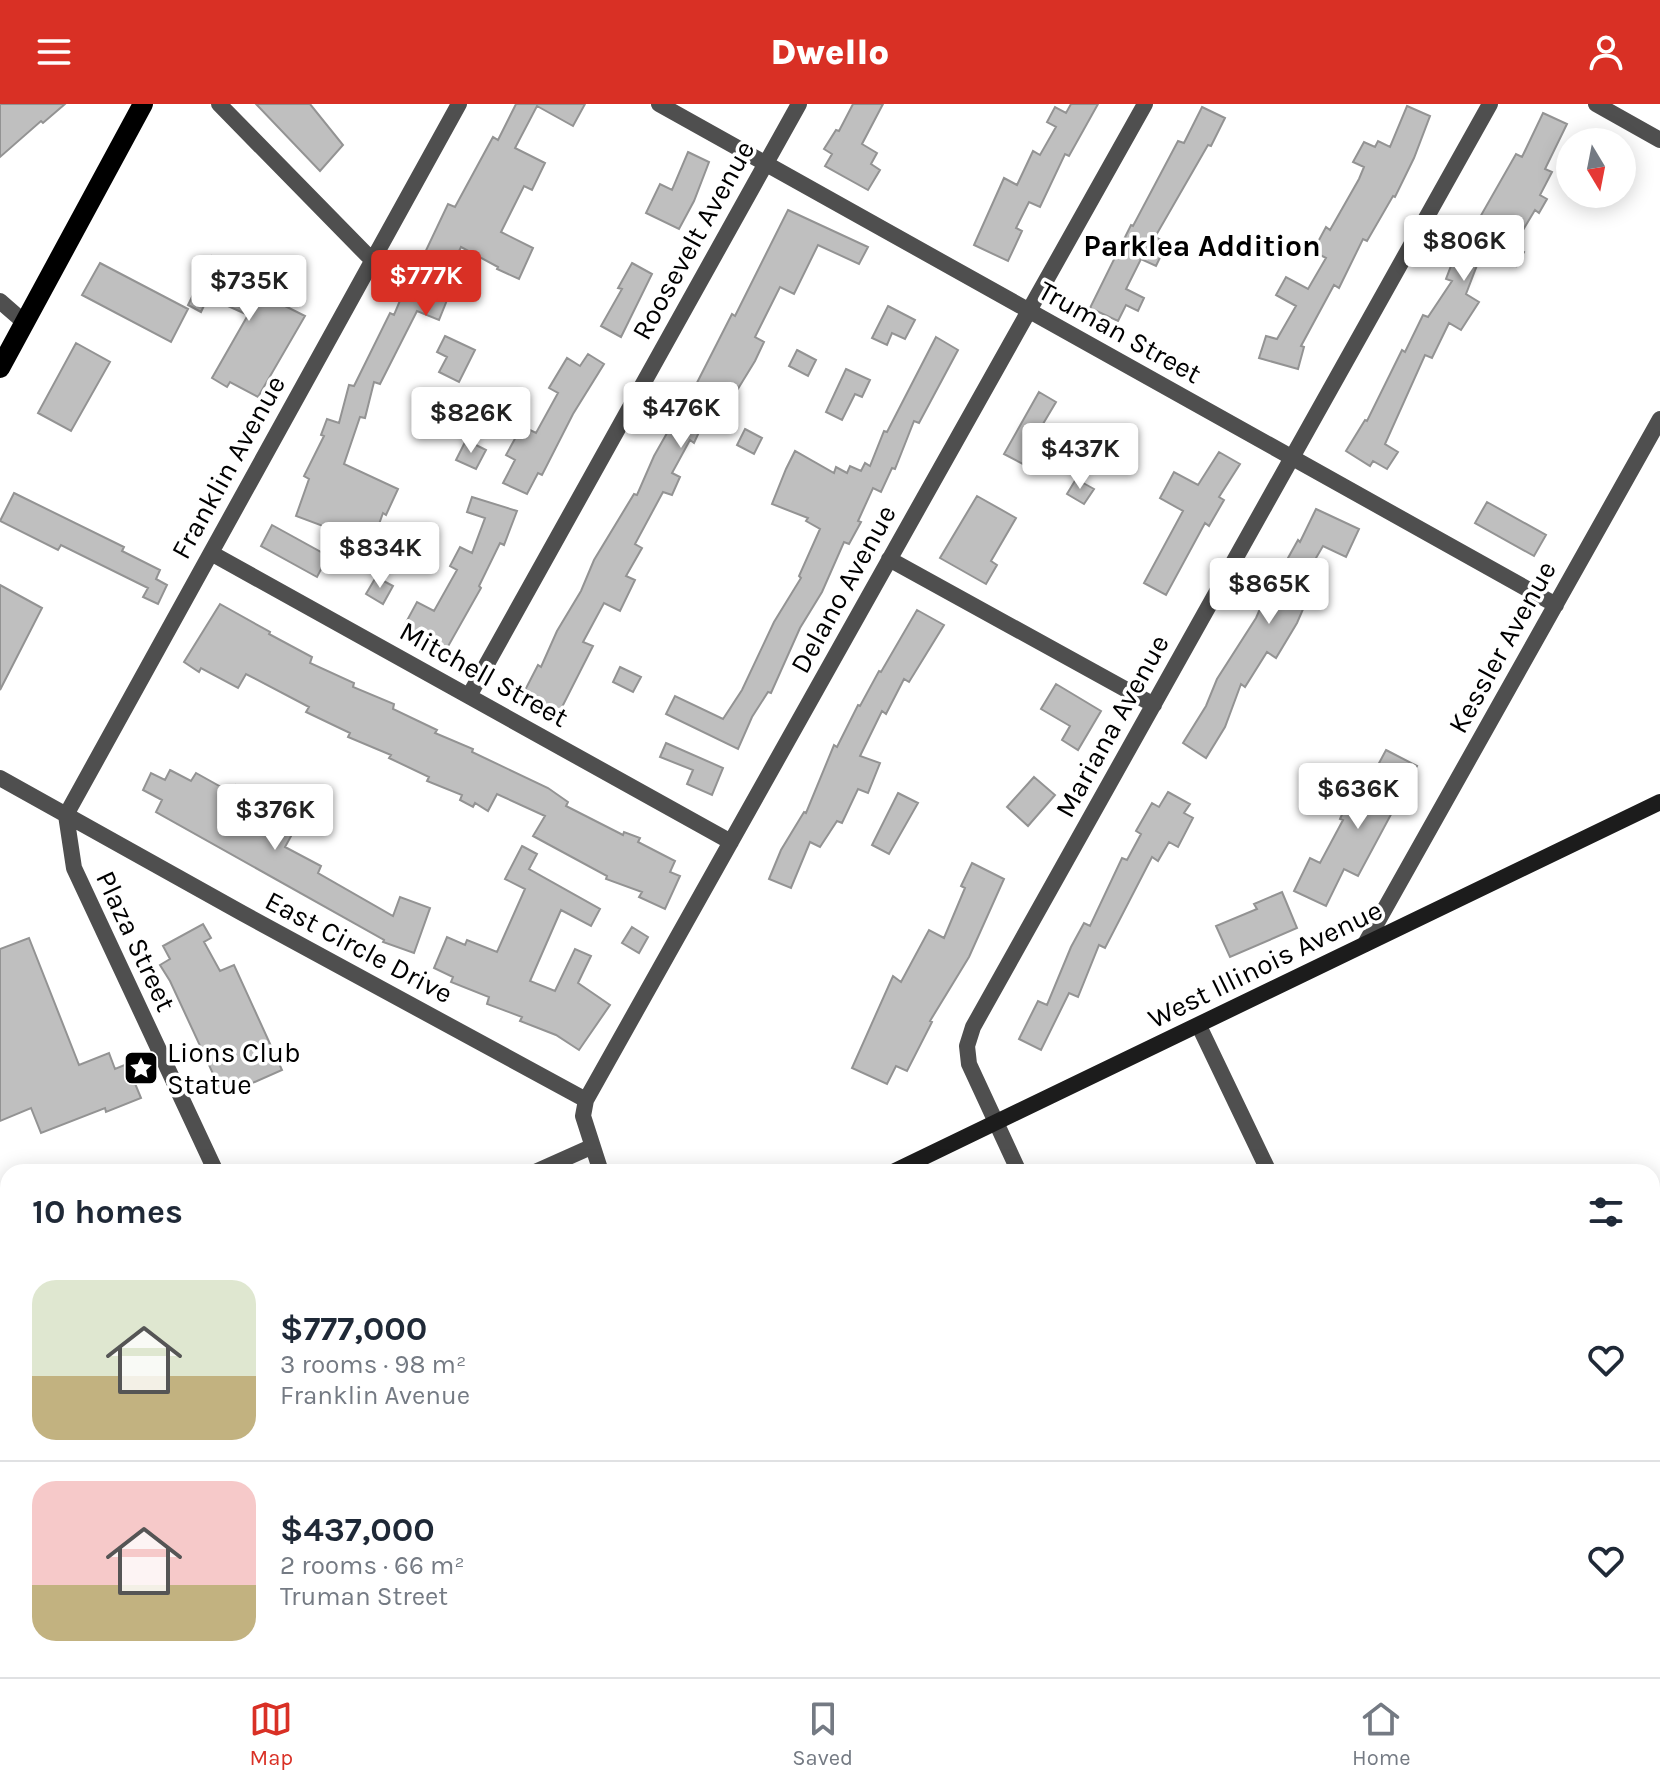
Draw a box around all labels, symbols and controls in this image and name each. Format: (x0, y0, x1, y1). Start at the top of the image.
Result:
icon: menu (32, 30, 76, 74)
icon: person (1584, 30, 1628, 74)
text: Dwello (771, 31, 889, 73)
north arrow (1556, 128, 1636, 208)
map controls (1556, 128, 1636, 208)
street label: Roosevelt Avenue (625, 135, 761, 345)
pin: $806K (1408, 215, 1520, 283)
text: $806K (1422, 225, 1506, 256)
district label: Parklea Addition (1083, 228, 1321, 264)
pin: $777K (370, 250, 482, 318)
pin: $735K (193, 255, 305, 323)
text: $777K (389, 260, 463, 291)
text: $735K (209, 265, 289, 296)
street label: Truman Street (1033, 274, 1207, 390)
street label: Franklin Avenue (164, 369, 292, 565)
pin: $476K (625, 382, 737, 450)
pin: $826K (415, 387, 527, 455)
text: $476K (641, 392, 721, 423)
text: $826K (429, 397, 513, 428)
pin: $437K (1024, 423, 1136, 491)
text: $437K (1040, 433, 1120, 464)
street label: Delano Avenue (783, 499, 903, 679)
pin: $834K (324, 522, 436, 590)
text: $834K (338, 532, 422, 563)
street label: Kessler Avenue (1441, 555, 1563, 739)
pin: $865K (1213, 558, 1325, 626)
text: $865K (1228, 568, 1310, 599)
street label: Mitchell Street (394, 614, 574, 734)
street label: Mariana Avenue (1048, 629, 1176, 823)
pin: $636K (1302, 763, 1414, 831)
text: $636K (1317, 773, 1399, 804)
pin: $376K (219, 784, 331, 852)
text: $376K (235, 794, 315, 825)
street label: Plaza Street (89, 866, 183, 1016)
street label: East Circle Drive (260, 884, 458, 1010)
street label: West Illinois Avenue (1143, 893, 1387, 1035)
place label: Lions Club Statue (167, 1036, 301, 1101)
place icon: Lions Club Statue (122, 1049, 160, 1087)
icon: filters (1584, 1190, 1628, 1234)
text: 10 homes (32, 1192, 183, 1232)
text: $777,000 (280, 1309, 427, 1349)
icon: home (96, 1312, 192, 1408)
icon: heart (1584, 1338, 1628, 1382)
text: 3 rooms · 98 m² (280, 1349, 466, 1380)
text: Franklin Avenue (280, 1380, 470, 1411)
text: $437,000 (280, 1510, 435, 1550)
icon: home (96, 1513, 192, 1609)
icon: heart (1584, 1539, 1628, 1583)
text: 2 rooms · 66 m² (280, 1550, 465, 1581)
text: Truman Street (280, 1581, 448, 1612)
tab: Map (249, 1697, 293, 1771)
tab: Saved (792, 1697, 853, 1771)
tab: Home (1352, 1697, 1411, 1771)

